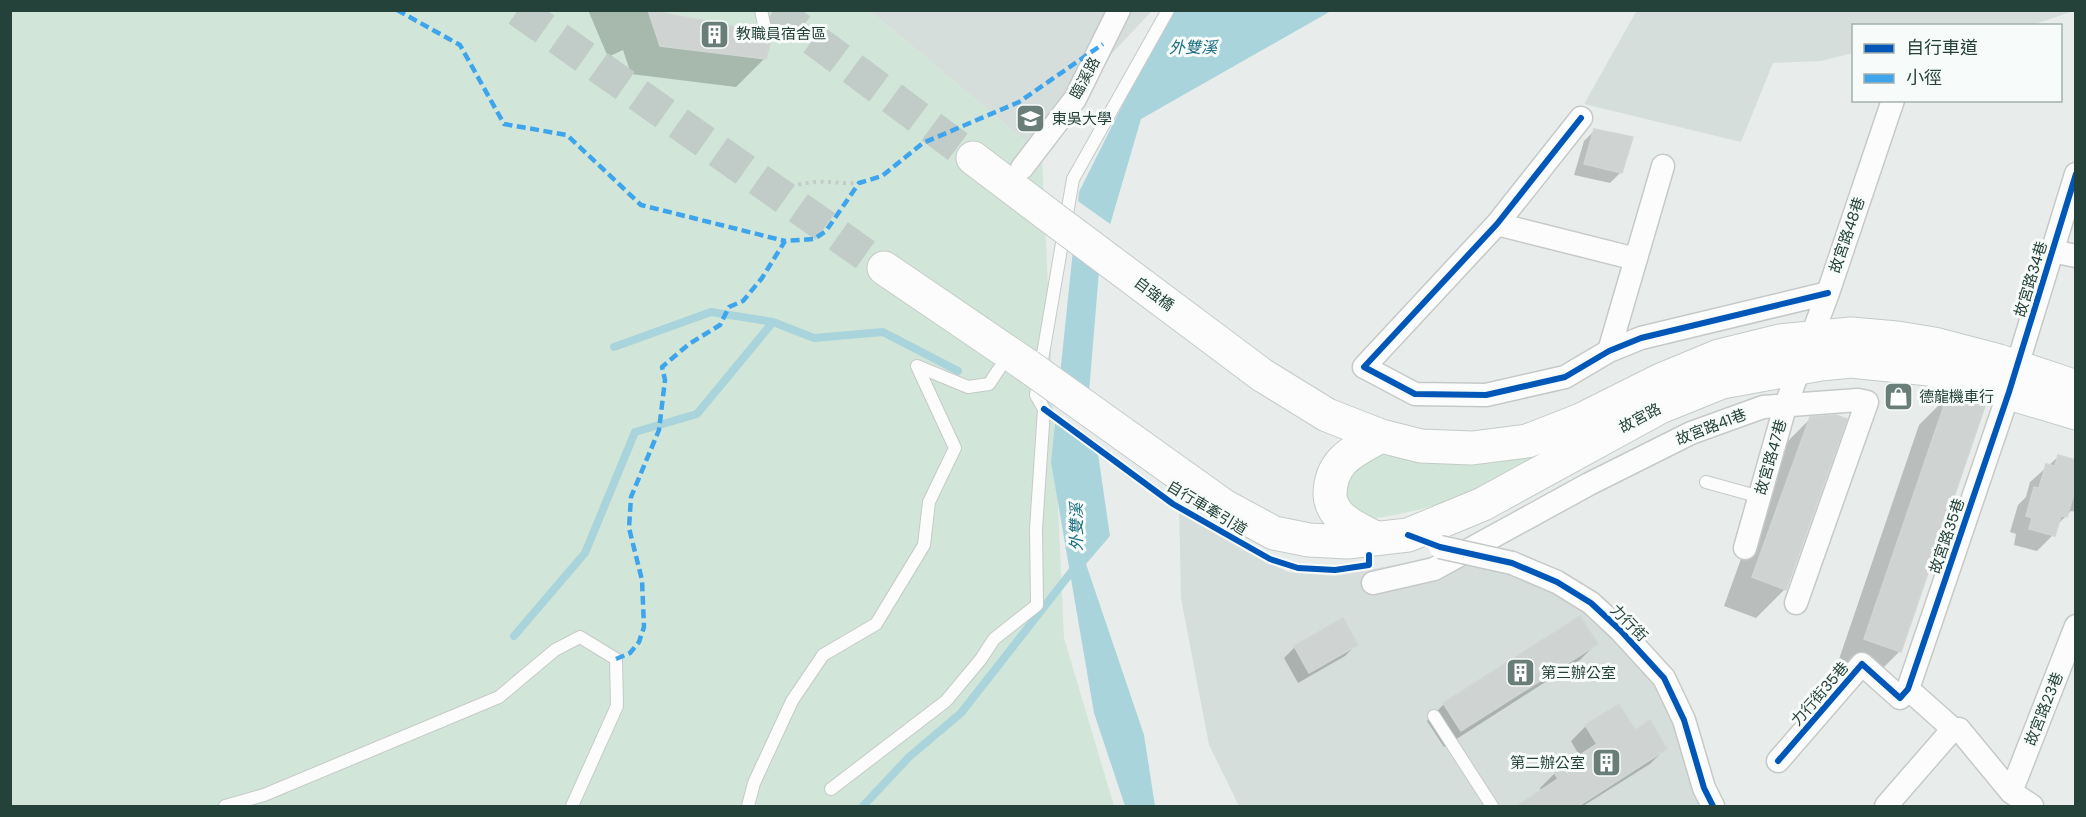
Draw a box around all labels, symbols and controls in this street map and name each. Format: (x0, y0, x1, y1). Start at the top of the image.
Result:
building icon: 教職員宿舍區 (699, 18, 731, 50)
place label: 教職員宿舍區 (736, 23, 826, 44)
legend (1852, 24, 2062, 102)
text: 自行車道 (1906, 35, 1978, 60)
water label: 外雙溪 (1169, 36, 1219, 59)
street label: 臨溪路 (1065, 53, 1104, 103)
text: 小徑 (1906, 65, 1942, 90)
school or university icon: 東吳大學 (1015, 103, 1047, 135)
place label: 東吳大學 (1052, 108, 1112, 129)
street label: 故宮路48巷 (1824, 194, 1869, 276)
street label: 故宮路34巷 (2009, 238, 2052, 319)
street label: 自強橋 (1130, 272, 1179, 316)
shop icon: 德龍機車行 (1882, 381, 1914, 413)
place label: 德龍機車行 (1919, 386, 1994, 407)
street label: 故宮路 (1615, 398, 1665, 437)
street label: 故宮路41巷 (1672, 403, 1749, 450)
street label: 故宮路47巷 (1750, 417, 1791, 497)
street label: 自行車牽引道 (1163, 475, 1251, 540)
street label: 故宮路35巷 (1924, 495, 1969, 576)
water label: 外雙溪 (1065, 501, 1088, 551)
street label: 力行街 (1606, 599, 1653, 646)
building icon: 第三辦公室 (1504, 657, 1536, 689)
street label: 力行街35巷 (1786, 657, 1853, 730)
place label: 第三辦公室 (1541, 662, 1616, 683)
street label: 故宮路23巷 (2019, 669, 2068, 749)
building icon: 第二辦公室 (1590, 747, 1622, 779)
place label: 第二辦公室 (1510, 752, 1585, 773)

